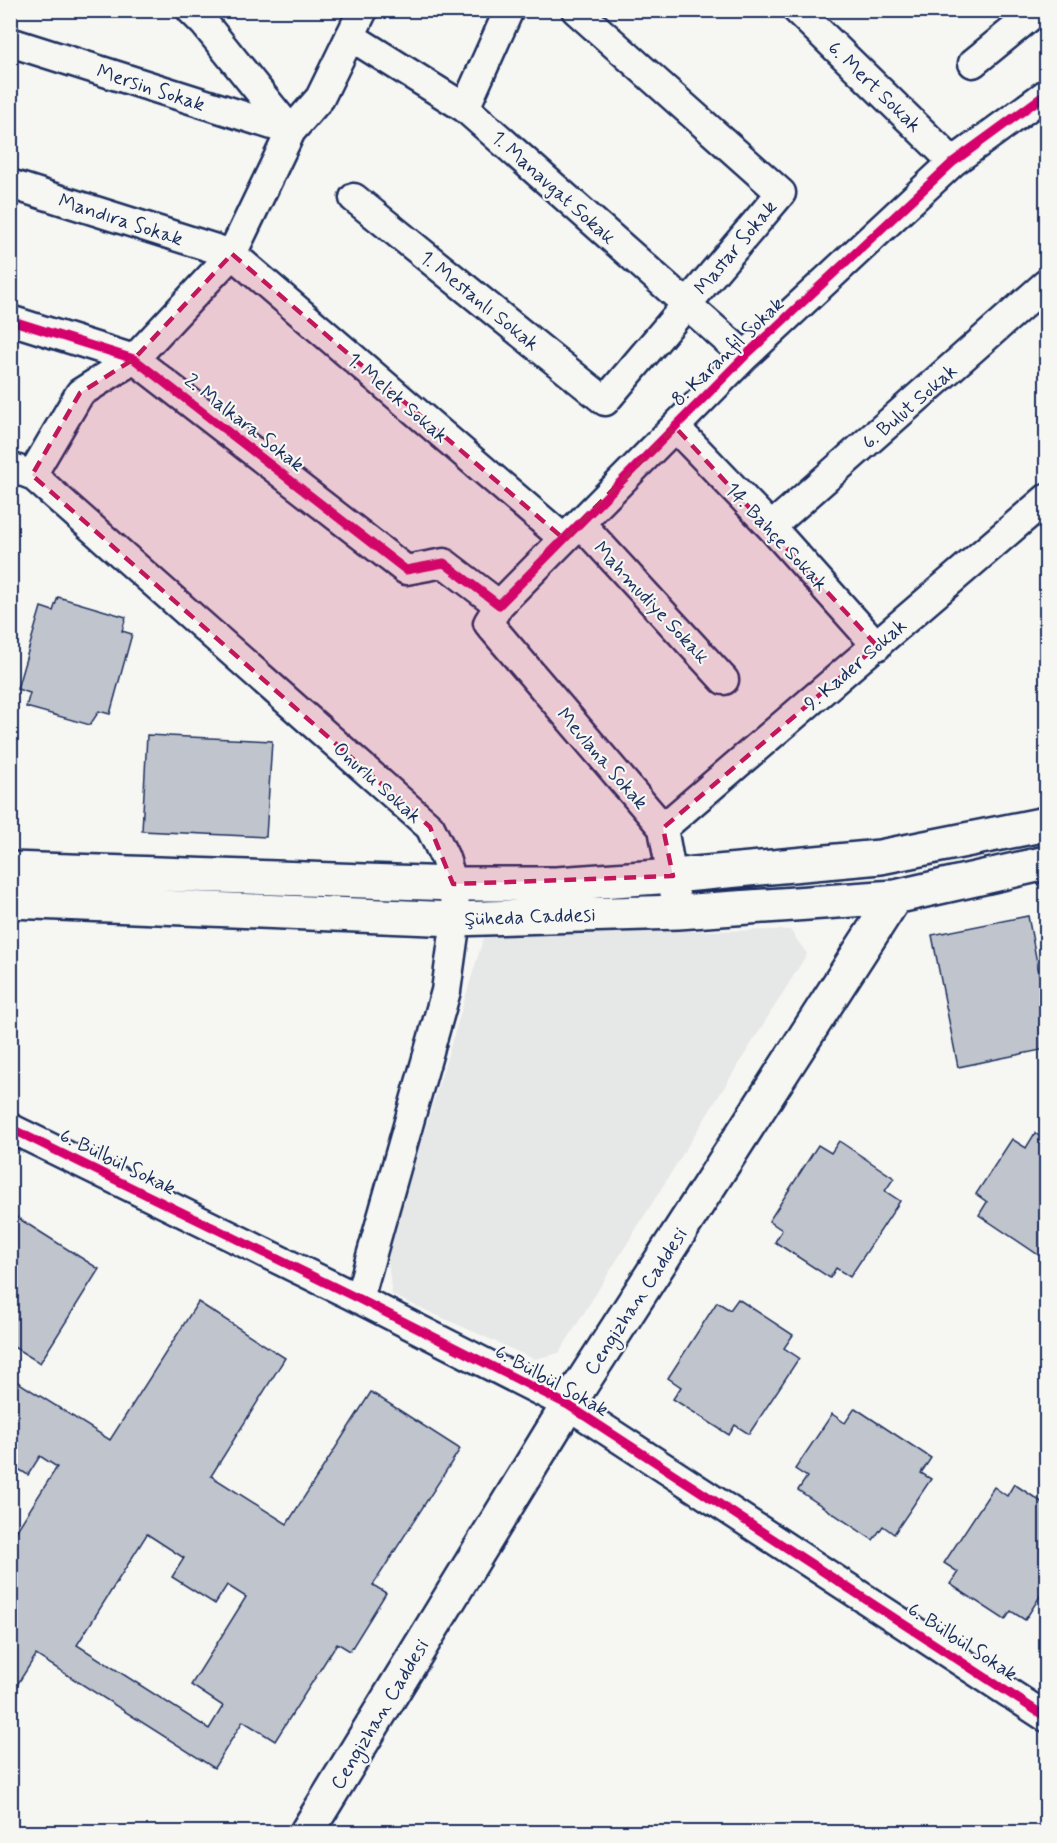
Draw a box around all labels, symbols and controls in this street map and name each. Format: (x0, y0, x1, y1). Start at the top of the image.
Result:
street label: 6. Mert Sokak (821, 35, 927, 139)
street label: Mersin Sokak (93, 58, 208, 119)
street label: 1. Manavgat Sokak (485, 125, 621, 251)
street label: Mandıra Sokak (55, 188, 186, 253)
street label: Mastar Sokak (689, 195, 784, 301)
street label: 1. Mestanlı Sokak (414, 245, 544, 358)
street label: 8. Karanfil Sokak (666, 291, 790, 413)
street label: 1. Melek Sokak (341, 347, 453, 450)
street label: 6. Bulut Sokak (856, 358, 964, 456)
street label: 2. Malkara Sokak (178, 368, 310, 479)
street label: 14. Bahçe Sokak (718, 477, 834, 597)
street label: Mahmudiye Sokak (587, 536, 715, 670)
street label: 9. Kader Sokak (799, 613, 913, 717)
street label: Mevlana Sokak (550, 702, 654, 816)
street label: Onurlu Sokak (327, 736, 427, 830)
street label: Şüheda Caddesi (464, 902, 596, 933)
street label: 6. Bülbül Sokak (55, 1123, 180, 1202)
street label: Cengizhan Caddesi (578, 1223, 695, 1381)
street label: 6. Bülbül Sokak (490, 1339, 613, 1424)
street label: 6. Bülbül Sokak (902, 1597, 1022, 1688)
street label: Cengizhan Caddesi (325, 1635, 437, 1796)

